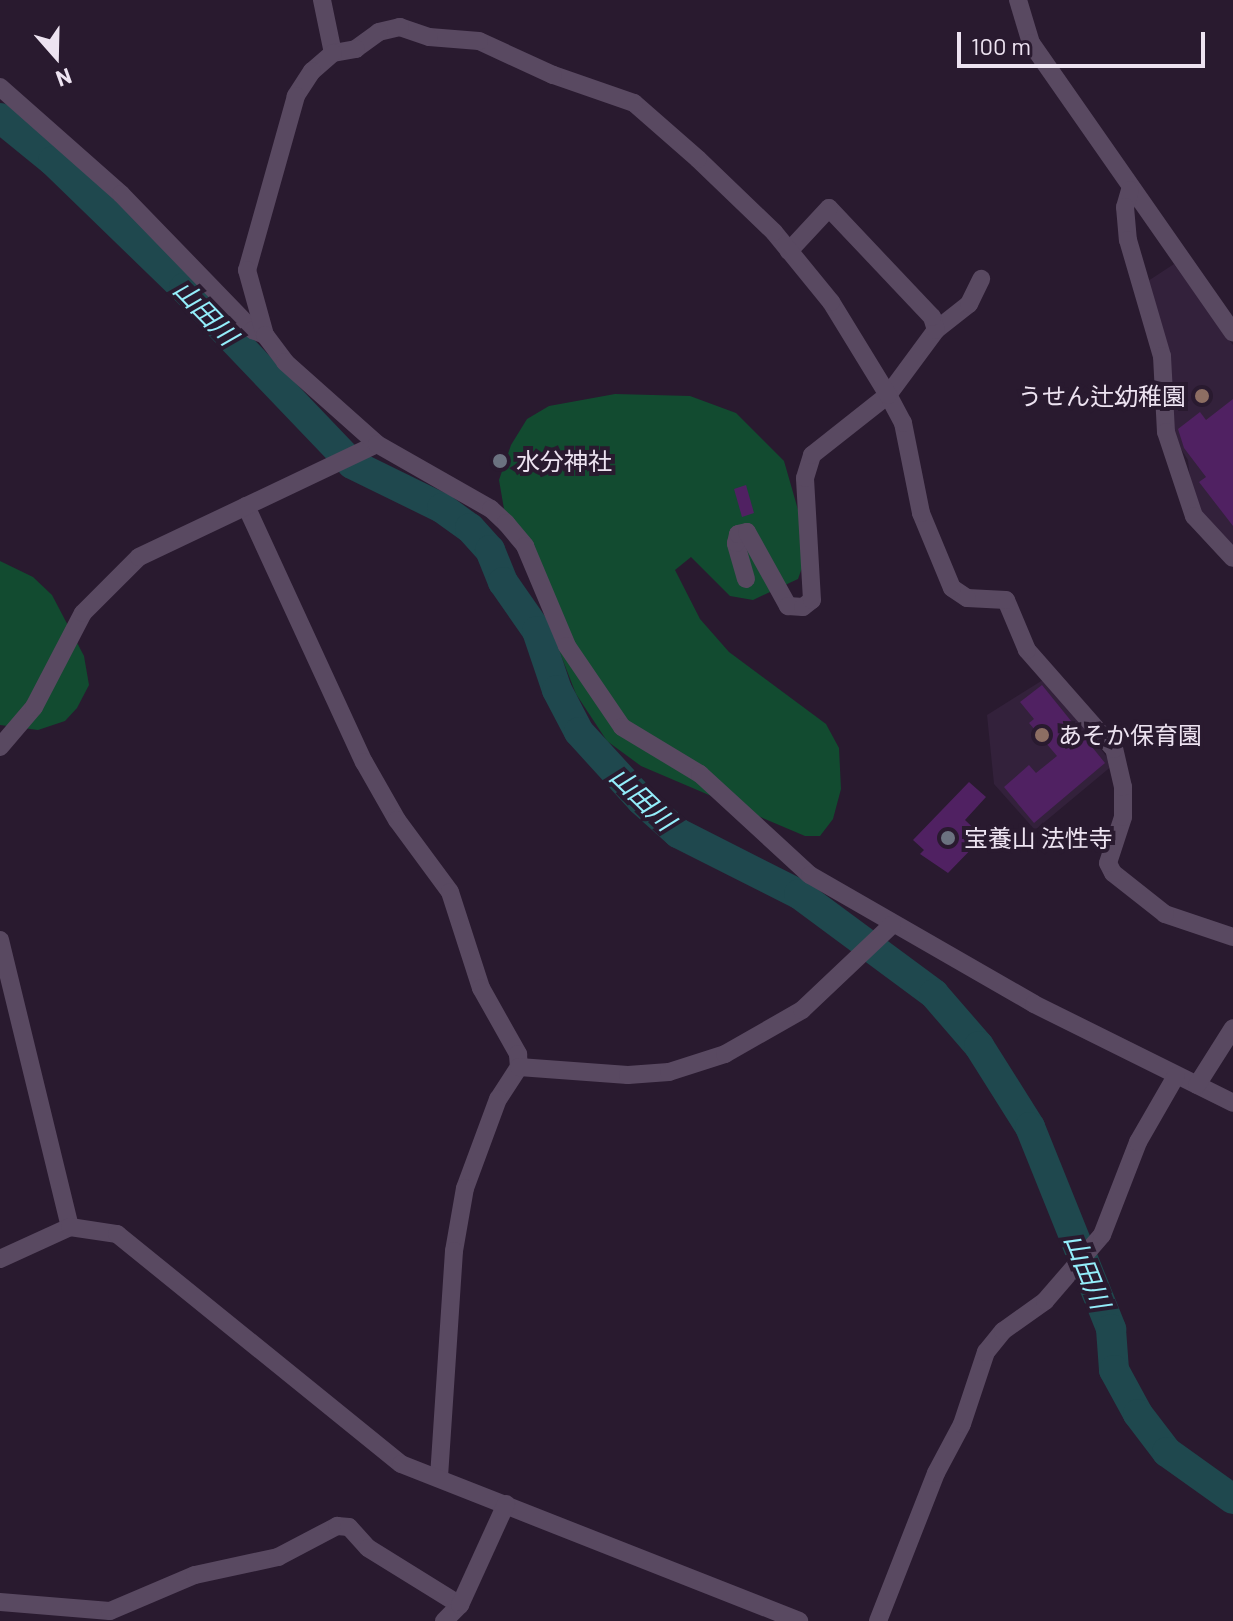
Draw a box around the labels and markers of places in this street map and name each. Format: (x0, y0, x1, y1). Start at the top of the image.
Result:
place label: うせん辻幼稚園 (1018, 382, 1186, 410)
marker: うせん辻幼稚園 (1193, 387, 1211, 405)
place label: 水分神社 (516, 447, 612, 475)
marker: 水分神社 (491, 452, 509, 470)
place label: あそか保育園 (1058, 721, 1202, 749)
marker: あそか保育園 (1033, 726, 1051, 744)
place label: 宝養山 法性寺 (964, 824, 1113, 852)
marker: 宝養山 法性寺 (939, 829, 957, 847)

